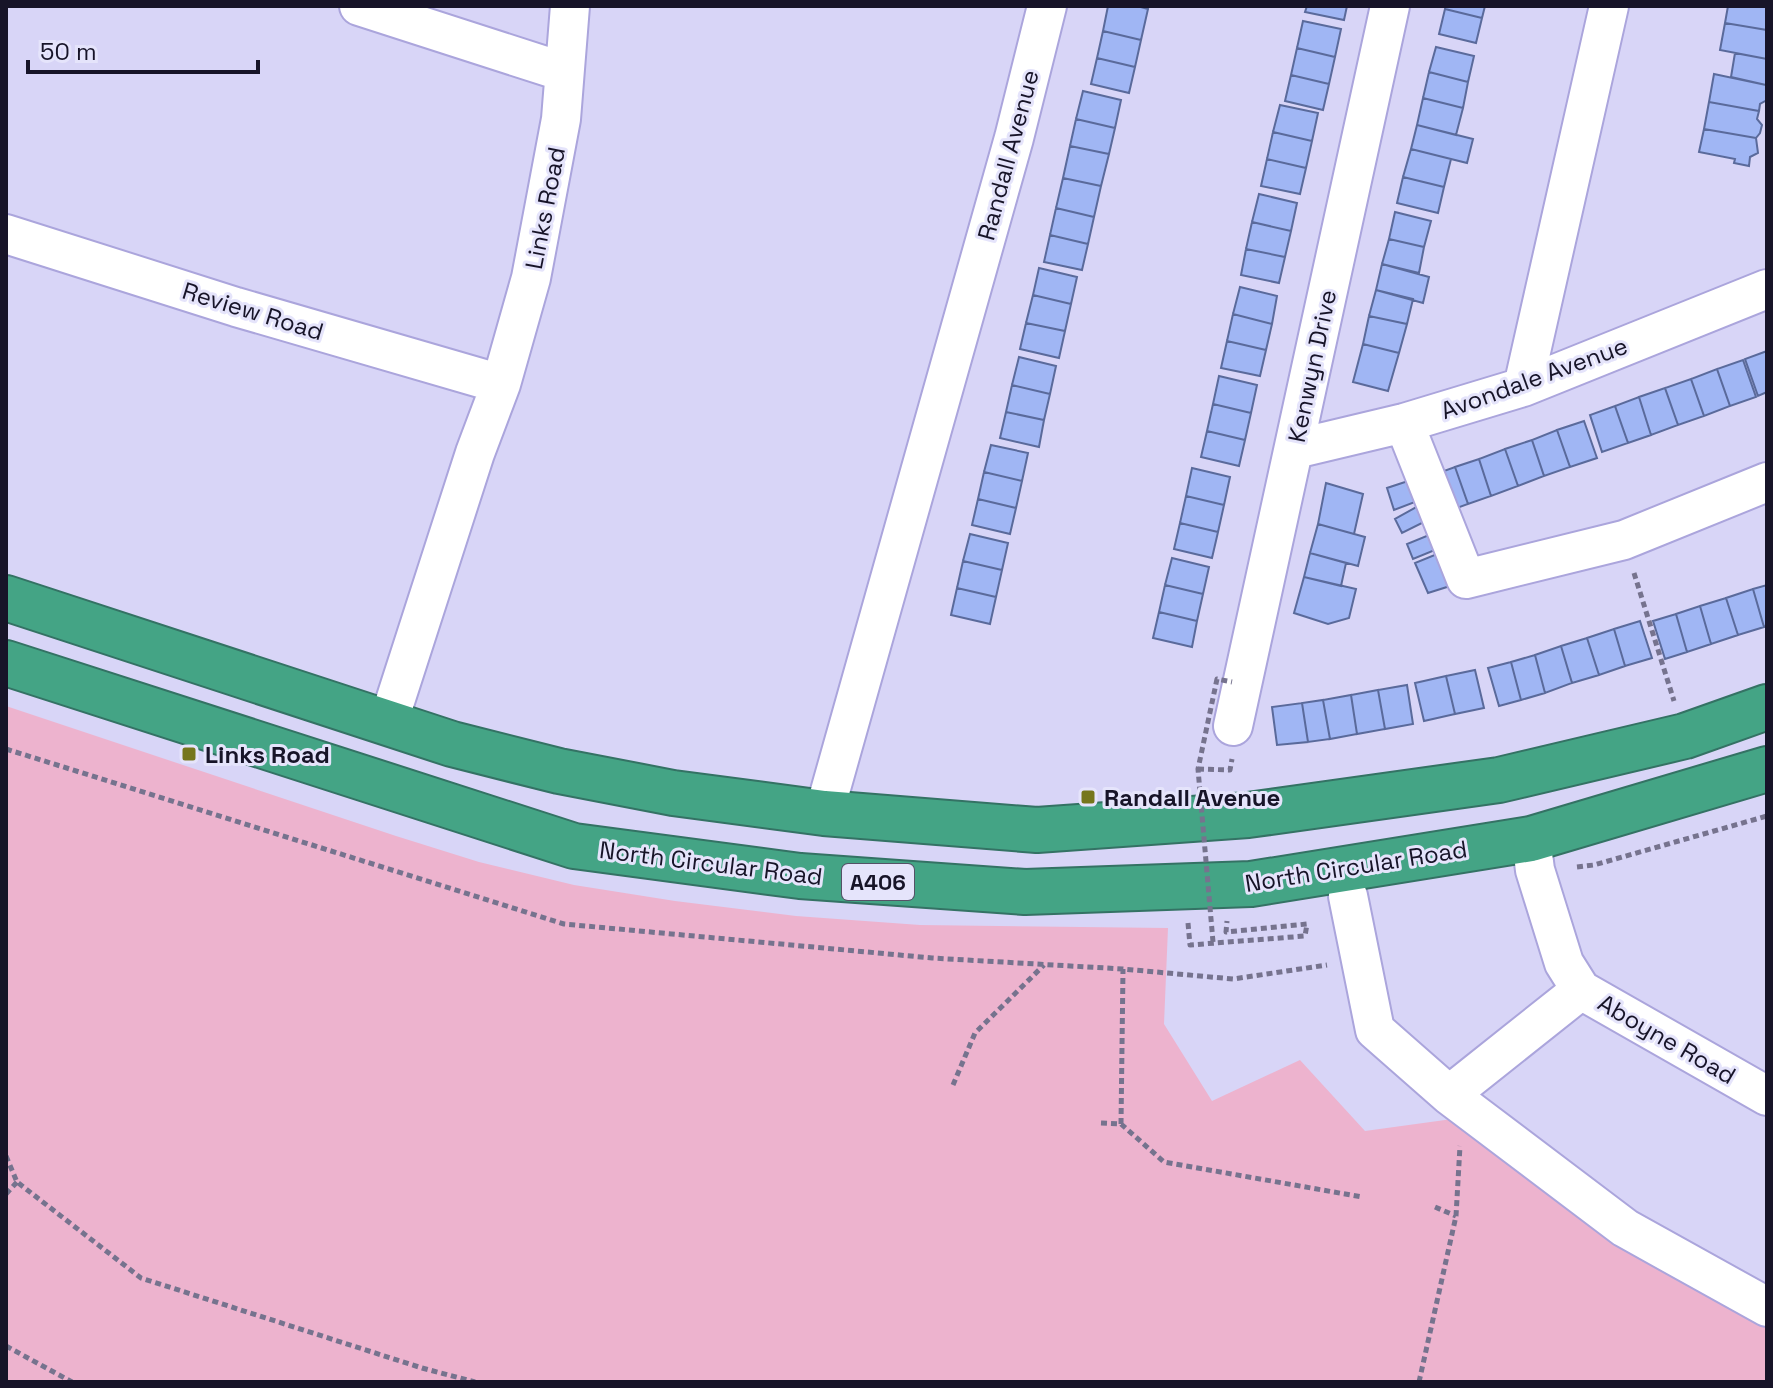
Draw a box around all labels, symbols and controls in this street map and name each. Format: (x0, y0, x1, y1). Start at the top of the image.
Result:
scale bar (28, 24, 258, 74)
text: 50 m (40, 36, 97, 67)
street label: Randall Avenue (970, 66, 1046, 244)
street label: Links Road (518, 144, 572, 272)
street label: Review Road (179, 275, 327, 347)
street label: Kenwyn Drive (1281, 287, 1343, 445)
street label: Avondale Avenue (1436, 330, 1632, 426)
place label: Links Road (205, 739, 330, 770)
marker: Links Road (180, 745, 198, 763)
place label: Randall Avenue (1104, 782, 1280, 813)
marker: Randall Avenue (1079, 788, 1097, 806)
street label: North Circular Road (1243, 833, 1469, 899)
street label: North Circular Road (598, 834, 824, 892)
road number: A406 (842, 864, 914, 900)
street label: Aboyne Road (1593, 987, 1741, 1091)

